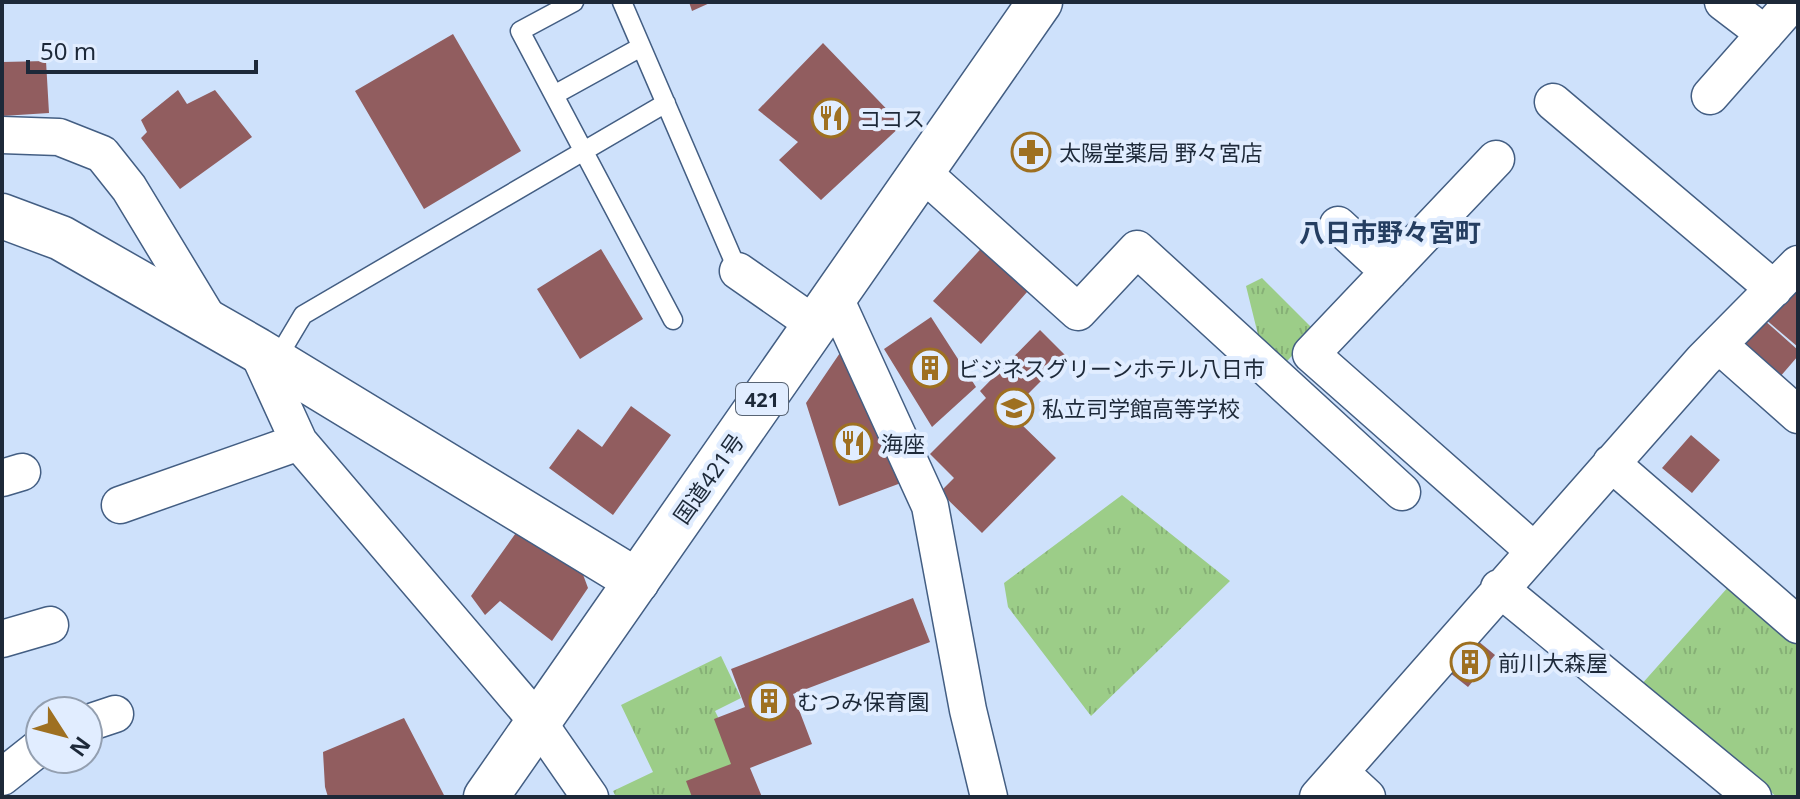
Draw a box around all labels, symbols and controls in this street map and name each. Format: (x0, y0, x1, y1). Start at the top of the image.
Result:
scale bar (28, 24, 256, 74)
text: 50 m (40, 34, 96, 67)
restaurant icon: ココス (810, 97, 852, 139)
place label: ココス (859, 103, 925, 133)
pharmacy icon: 太陽堂薬局 野々宮店 (1010, 131, 1052, 173)
place label: 太陽堂薬局 野々宮店 (1059, 137, 1263, 167)
district label: 八日市野々宮町 (1299, 214, 1481, 250)
building icon: ビジネスグリーンホテル八日市 (909, 347, 951, 389)
place label: ビジネスグリーンホテル八日市 (958, 353, 1265, 383)
road number: 421 (736, 383, 788, 415)
school or university icon: 私立司学館高等学校 (993, 387, 1035, 429)
place label: 私立司学館高等学校 (1042, 393, 1240, 423)
restaurant icon: 海座 (832, 422, 874, 464)
street label: 国道421号 (666, 427, 750, 529)
place label: 海座 (881, 428, 925, 458)
building icon: 前川大森屋 (1449, 641, 1491, 683)
place label: 前川大森屋 (1498, 647, 1608, 677)
building icon: むつみ保育園 (748, 680, 790, 722)
place label: むつみ保育園 (797, 686, 929, 716)
north arrow (24, 695, 104, 775)
text: N (64, 731, 98, 763)

